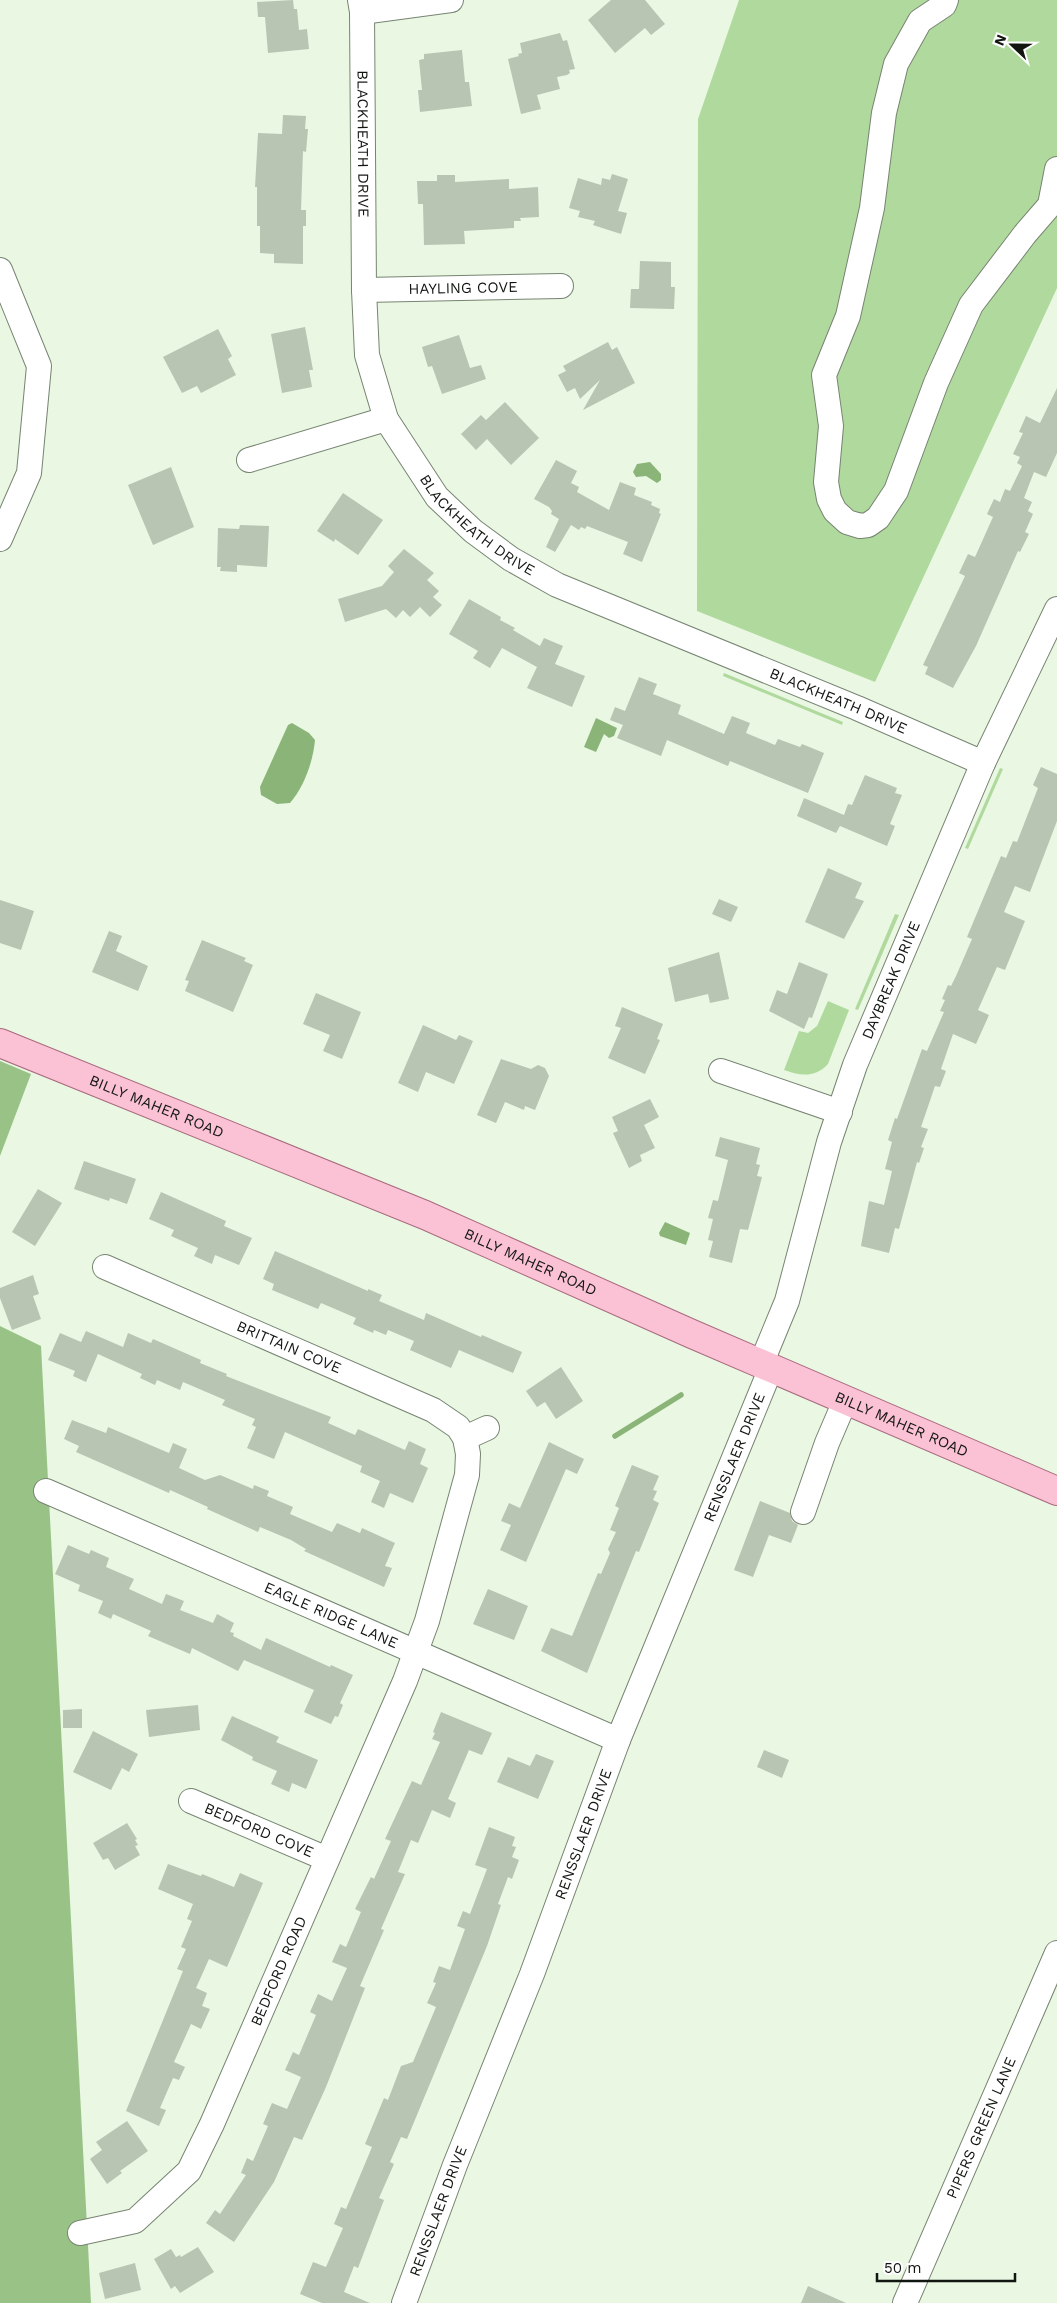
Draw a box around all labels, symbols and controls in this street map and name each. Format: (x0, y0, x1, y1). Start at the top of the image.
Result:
north arrow (987, 20, 1037, 70)
text: N (991, 32, 1009, 48)
street label: BLACKHEATH DRIVE (353, 70, 372, 218)
street label: HAYLING COVE (408, 278, 518, 298)
street label: BLACKHEATH DRIVE (416, 471, 538, 580)
street label: BLACKHEATH DRIVE (767, 664, 910, 738)
street label: DAYBREAK DRIVE (858, 919, 924, 1042)
street label: BILLY MAHER ROAD (87, 1071, 227, 1142)
street label: BILLY MAHER ROAD (461, 1225, 600, 1299)
street label: BRITTAIN COVE (234, 1317, 344, 1377)
street label: BILLY MAHER ROAD (832, 1388, 971, 1461)
street label: RENSSLAER DRIVE (700, 1390, 769, 1525)
street label: EAGLE RIDGE LANE (262, 1578, 401, 1652)
street label: RENSSLAER DRIVE (551, 1766, 616, 1902)
street label: BEDFORD COVE (202, 1799, 316, 1861)
street label: BEDFORD ROAD (247, 1913, 310, 2029)
street label: PIPERS GREEN LANE (942, 2054, 1020, 2201)
street label: RENSSLAER DRIVE (406, 2143, 471, 2279)
scale bar (877, 2250, 1014, 2282)
text: 50 m (884, 2259, 921, 2277)

